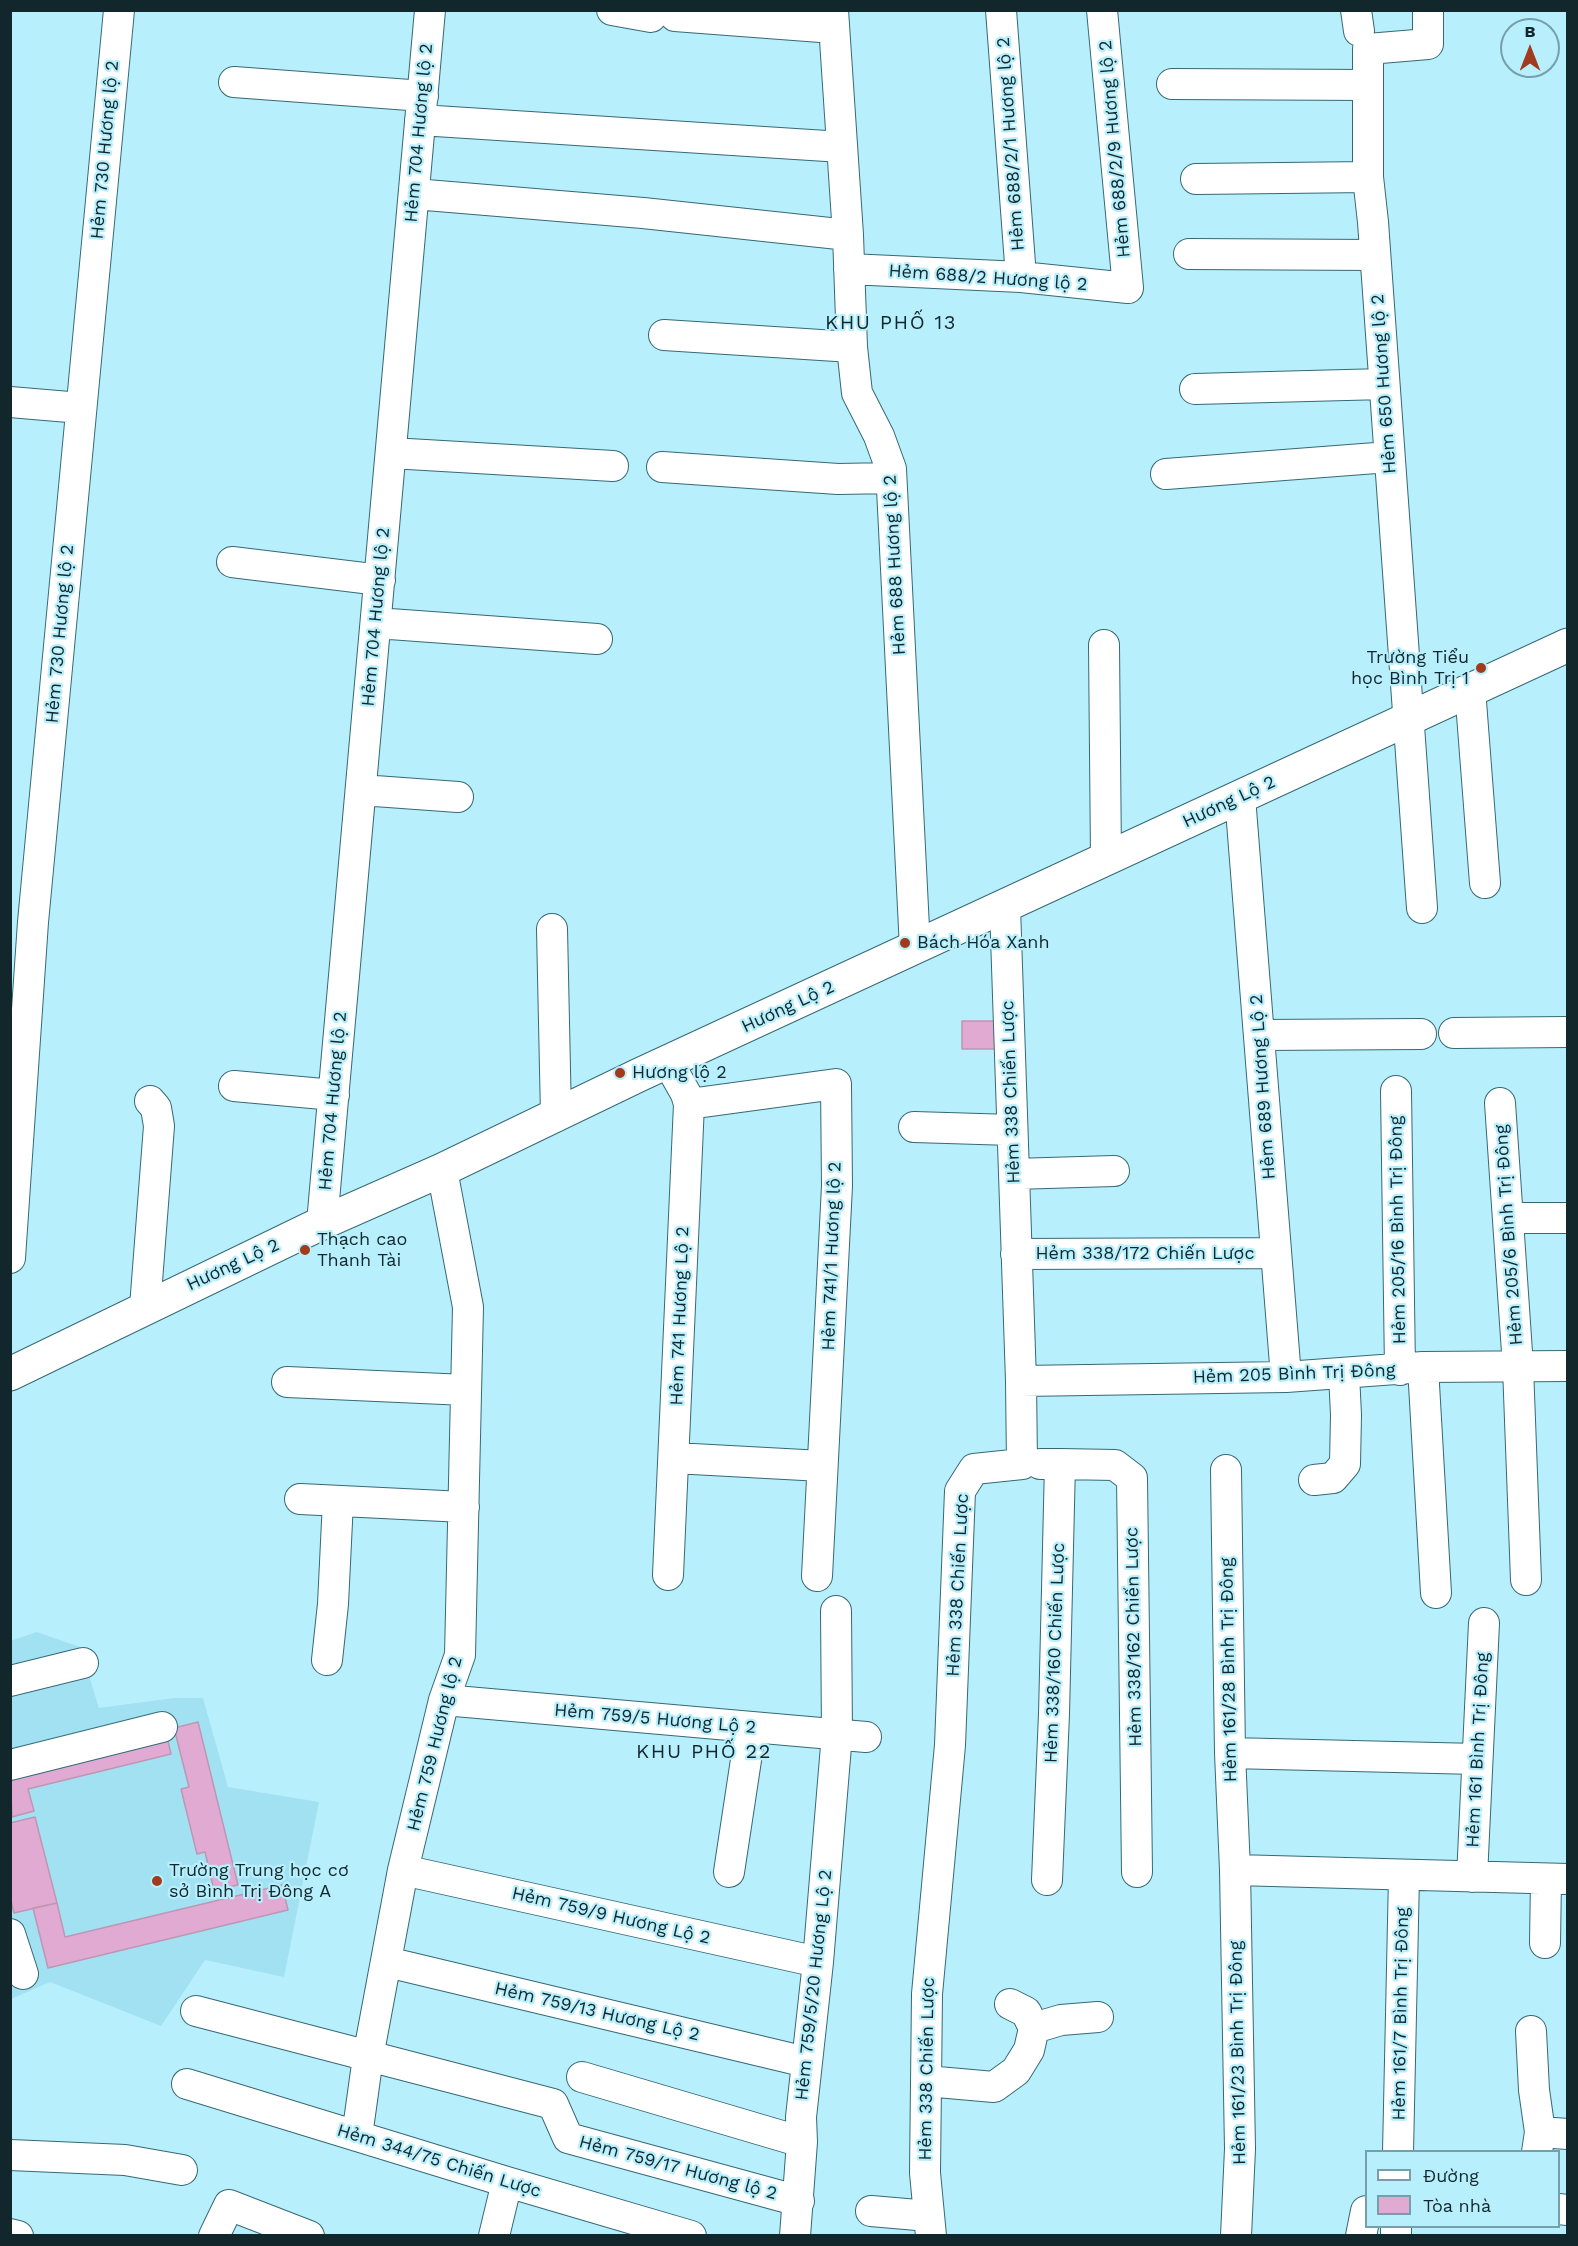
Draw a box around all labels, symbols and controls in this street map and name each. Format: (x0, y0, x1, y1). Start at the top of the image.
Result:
north arrow (1500, 18, 1560, 78)
text: B (1525, 22, 1535, 41)
street label: Hẻm 688/2/1 Hương lộ 2 (993, 36, 1029, 252)
street label: Hẻm 688/2/9 Hương lộ 2 (1095, 39, 1135, 259)
street label: Hẻm 704 Hương lộ 2 (400, 43, 438, 223)
street label: Hẻm 730 Hương lộ 2 (86, 60, 124, 240)
street label: Hẻm 688/2 Hương lộ 2 (888, 260, 1088, 296)
street label: Hẻm 650 Hương lộ 2 (1367, 293, 1401, 475)
district label: KHU PHỐ 13 (825, 311, 957, 335)
street label: Hẻm 688 Hương lộ 2 (879, 474, 911, 656)
street label: Hẻm 704 Hương lộ 2 (357, 527, 395, 707)
street label: Hẻm 730 Hương lộ 2 (41, 544, 79, 724)
place label: Trường Tiểu học Bình Trị 1 (1351, 647, 1469, 690)
marker: Trường Tiểu học Bình Trị 1 (1474, 661, 1488, 675)
street label: Hương Lộ 2 (1179, 771, 1279, 833)
place label: Bách Hóa Xanh (917, 932, 1050, 954)
marker: Bách Hóa Xanh (898, 936, 912, 950)
street label: Hương Lộ 2 (738, 976, 838, 1038)
street label: Hẻm 689 Hương Lộ 2 (1246, 994, 1280, 1180)
street label: Hẻm 338 Chiến Lược (997, 1000, 1025, 1184)
street label: Hẻm 704 Hương lộ 2 (314, 1011, 352, 1191)
place label: Hương lộ 2 (632, 1062, 727, 1084)
marker: Hương lộ 2 (613, 1066, 627, 1080)
street label: Hẻm 205/16 Bình Trị Đông (1385, 1116, 1411, 1344)
street label: Hẻm 205/6 Bình Trị Đông (1491, 1124, 1527, 1346)
street label: Hẻm 741/1 Hương lộ 2 (818, 1161, 846, 1351)
street label: Hẻm 741 Hương Lộ 2 (666, 1226, 694, 1406)
place label: Thạch cao Thanh Tài (317, 1229, 407, 1272)
street label: Hương Lộ 2 (183, 1234, 283, 1296)
marker: Thạch cao Thanh Tài (298, 1243, 312, 1257)
street label: Hẻm 338/172 Chiến Lược (1036, 1243, 1254, 1265)
street label: Hẻm 205 Bình Trị Đông (1192, 1360, 1396, 1388)
street label: Hẻm 338 Chiến Lược (942, 1493, 974, 1677)
street label: Hẻm 338/162 Chiến Lược (1121, 1527, 1147, 1747)
street label: Hẻm 338/160 Chiến Lược (1040, 1542, 1070, 1764)
street label: Hẻm 161/28 Bình Trị Đông (1216, 1557, 1242, 1783)
street label: Hẻm 161 Bình Trị Đông (1462, 1652, 1494, 1848)
street label: Hẻm 759 Hương lộ 2 (403, 1654, 467, 1834)
street label: Hẻm 759/5 Hương Lộ 2 (553, 1699, 757, 1739)
district label: KHU PHỐ 22 (636, 1740, 772, 1764)
place label: Trường Trung học cơ sở Bình Trị Đông A (169, 1860, 349, 1902)
street label: Hẻm 759/5/20 Hương Lộ 2 (791, 1869, 837, 2101)
marker: Trường Trung học cơ sở Bình Trị Đông A (150, 1874, 164, 1888)
street label: Hẻm 759/9 Hương Lộ 2 (510, 1883, 712, 1949)
street label: Hẻm 161/7 Bình Trị Đông (1388, 1907, 1414, 2121)
street label: Hẻm 161/23 Bình Trị Đông (1225, 1941, 1251, 2165)
street label: Hẻm 338 Chiến Lược (915, 1977, 939, 2161)
street label: Hẻm 759/13 Hương Lộ 2 (493, 1978, 701, 2046)
street label: Hẻm 344/75 Chiến Lược (334, 2120, 544, 2202)
street label: Hẻm 759/17 Hương lộ 2 (577, 2131, 779, 2205)
legend (1365, 2150, 1560, 2228)
text: Đường (1423, 2165, 1479, 2186)
text: Tòa nhà (1423, 2195, 1491, 2216)

